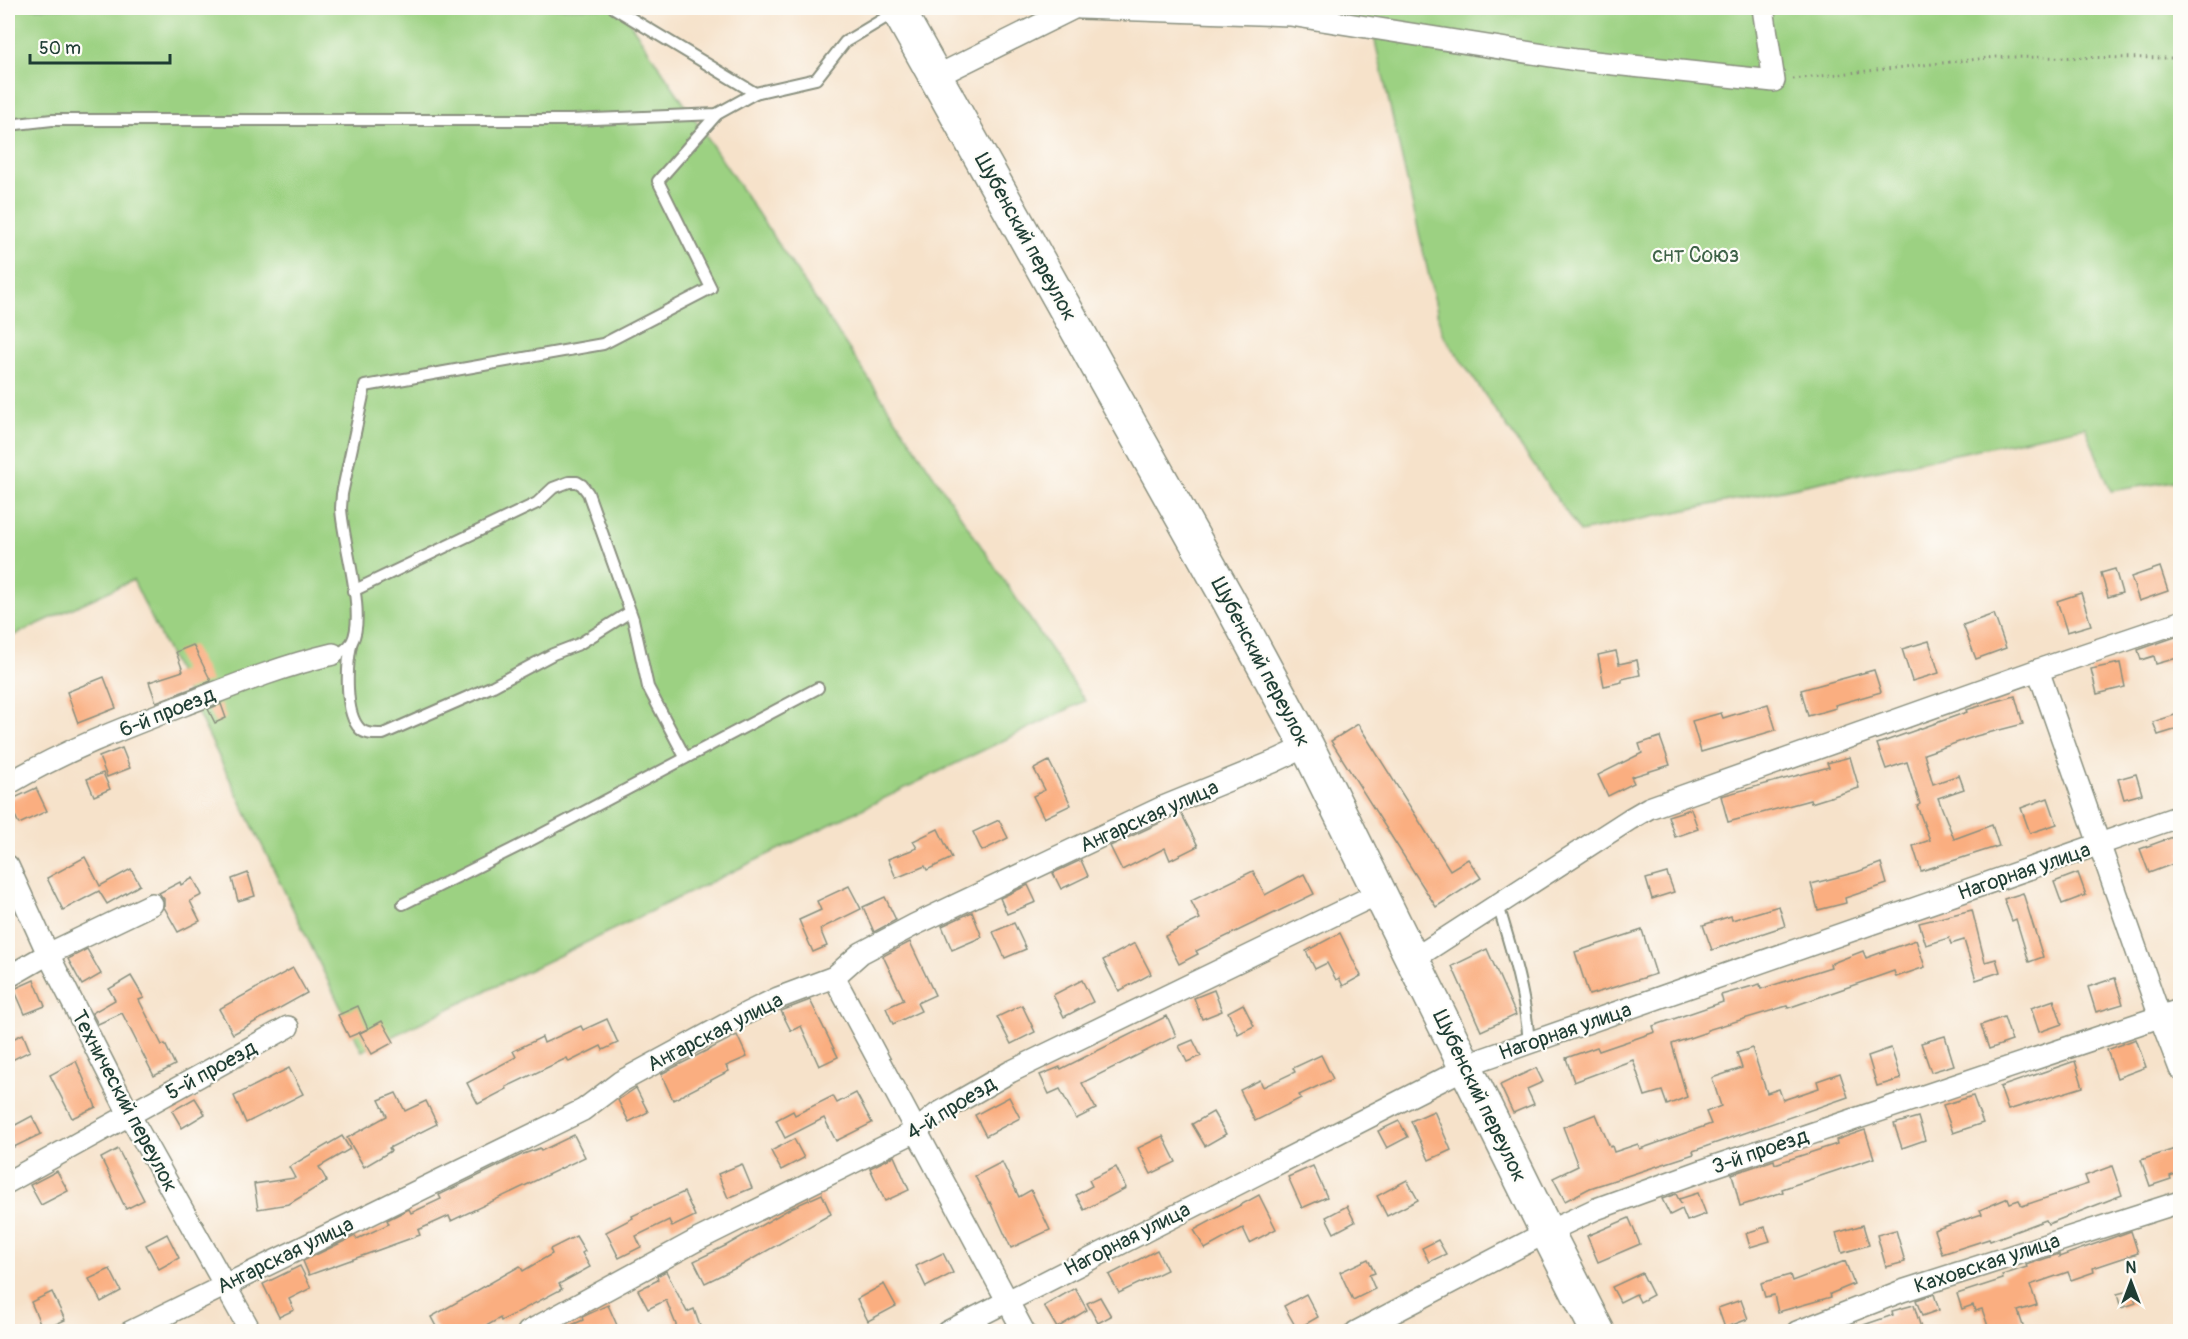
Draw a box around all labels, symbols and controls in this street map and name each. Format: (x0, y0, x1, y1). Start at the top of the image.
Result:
scale bar (30, 27, 170, 65)
text: 50 m (39, 37, 81, 60)
street label: Шубенский переулок (968, 149, 1083, 326)
park label: снт Союз (1653, 242, 1739, 269)
street label: Шубенский переулок (1205, 573, 1317, 752)
street label: 6-й проезд (115, 681, 219, 744)
street label: Ангарская улица (1076, 774, 1223, 859)
street label: Нагорная улица (1954, 836, 2094, 907)
street label: Ангарская улица (643, 987, 788, 1078)
street label: Нагорная улица (1495, 996, 1635, 1067)
street label: Технический переулок (65, 1006, 184, 1197)
street label: Шубенский переулок (1426, 1006, 1533, 1187)
street label: 5-й проезд (161, 1034, 262, 1106)
street label: 4-й проезд (901, 1070, 1001, 1147)
street label: 3-й проезд (1708, 1122, 1812, 1181)
street label: Нагорная улица (1059, 1196, 1195, 1283)
street label: Ангарская улица (212, 1211, 358, 1300)
street label: Каховская улица (1911, 1227, 2064, 1300)
north arrow (2101, 1252, 2161, 1312)
text: N (2126, 1258, 2137, 1278)

